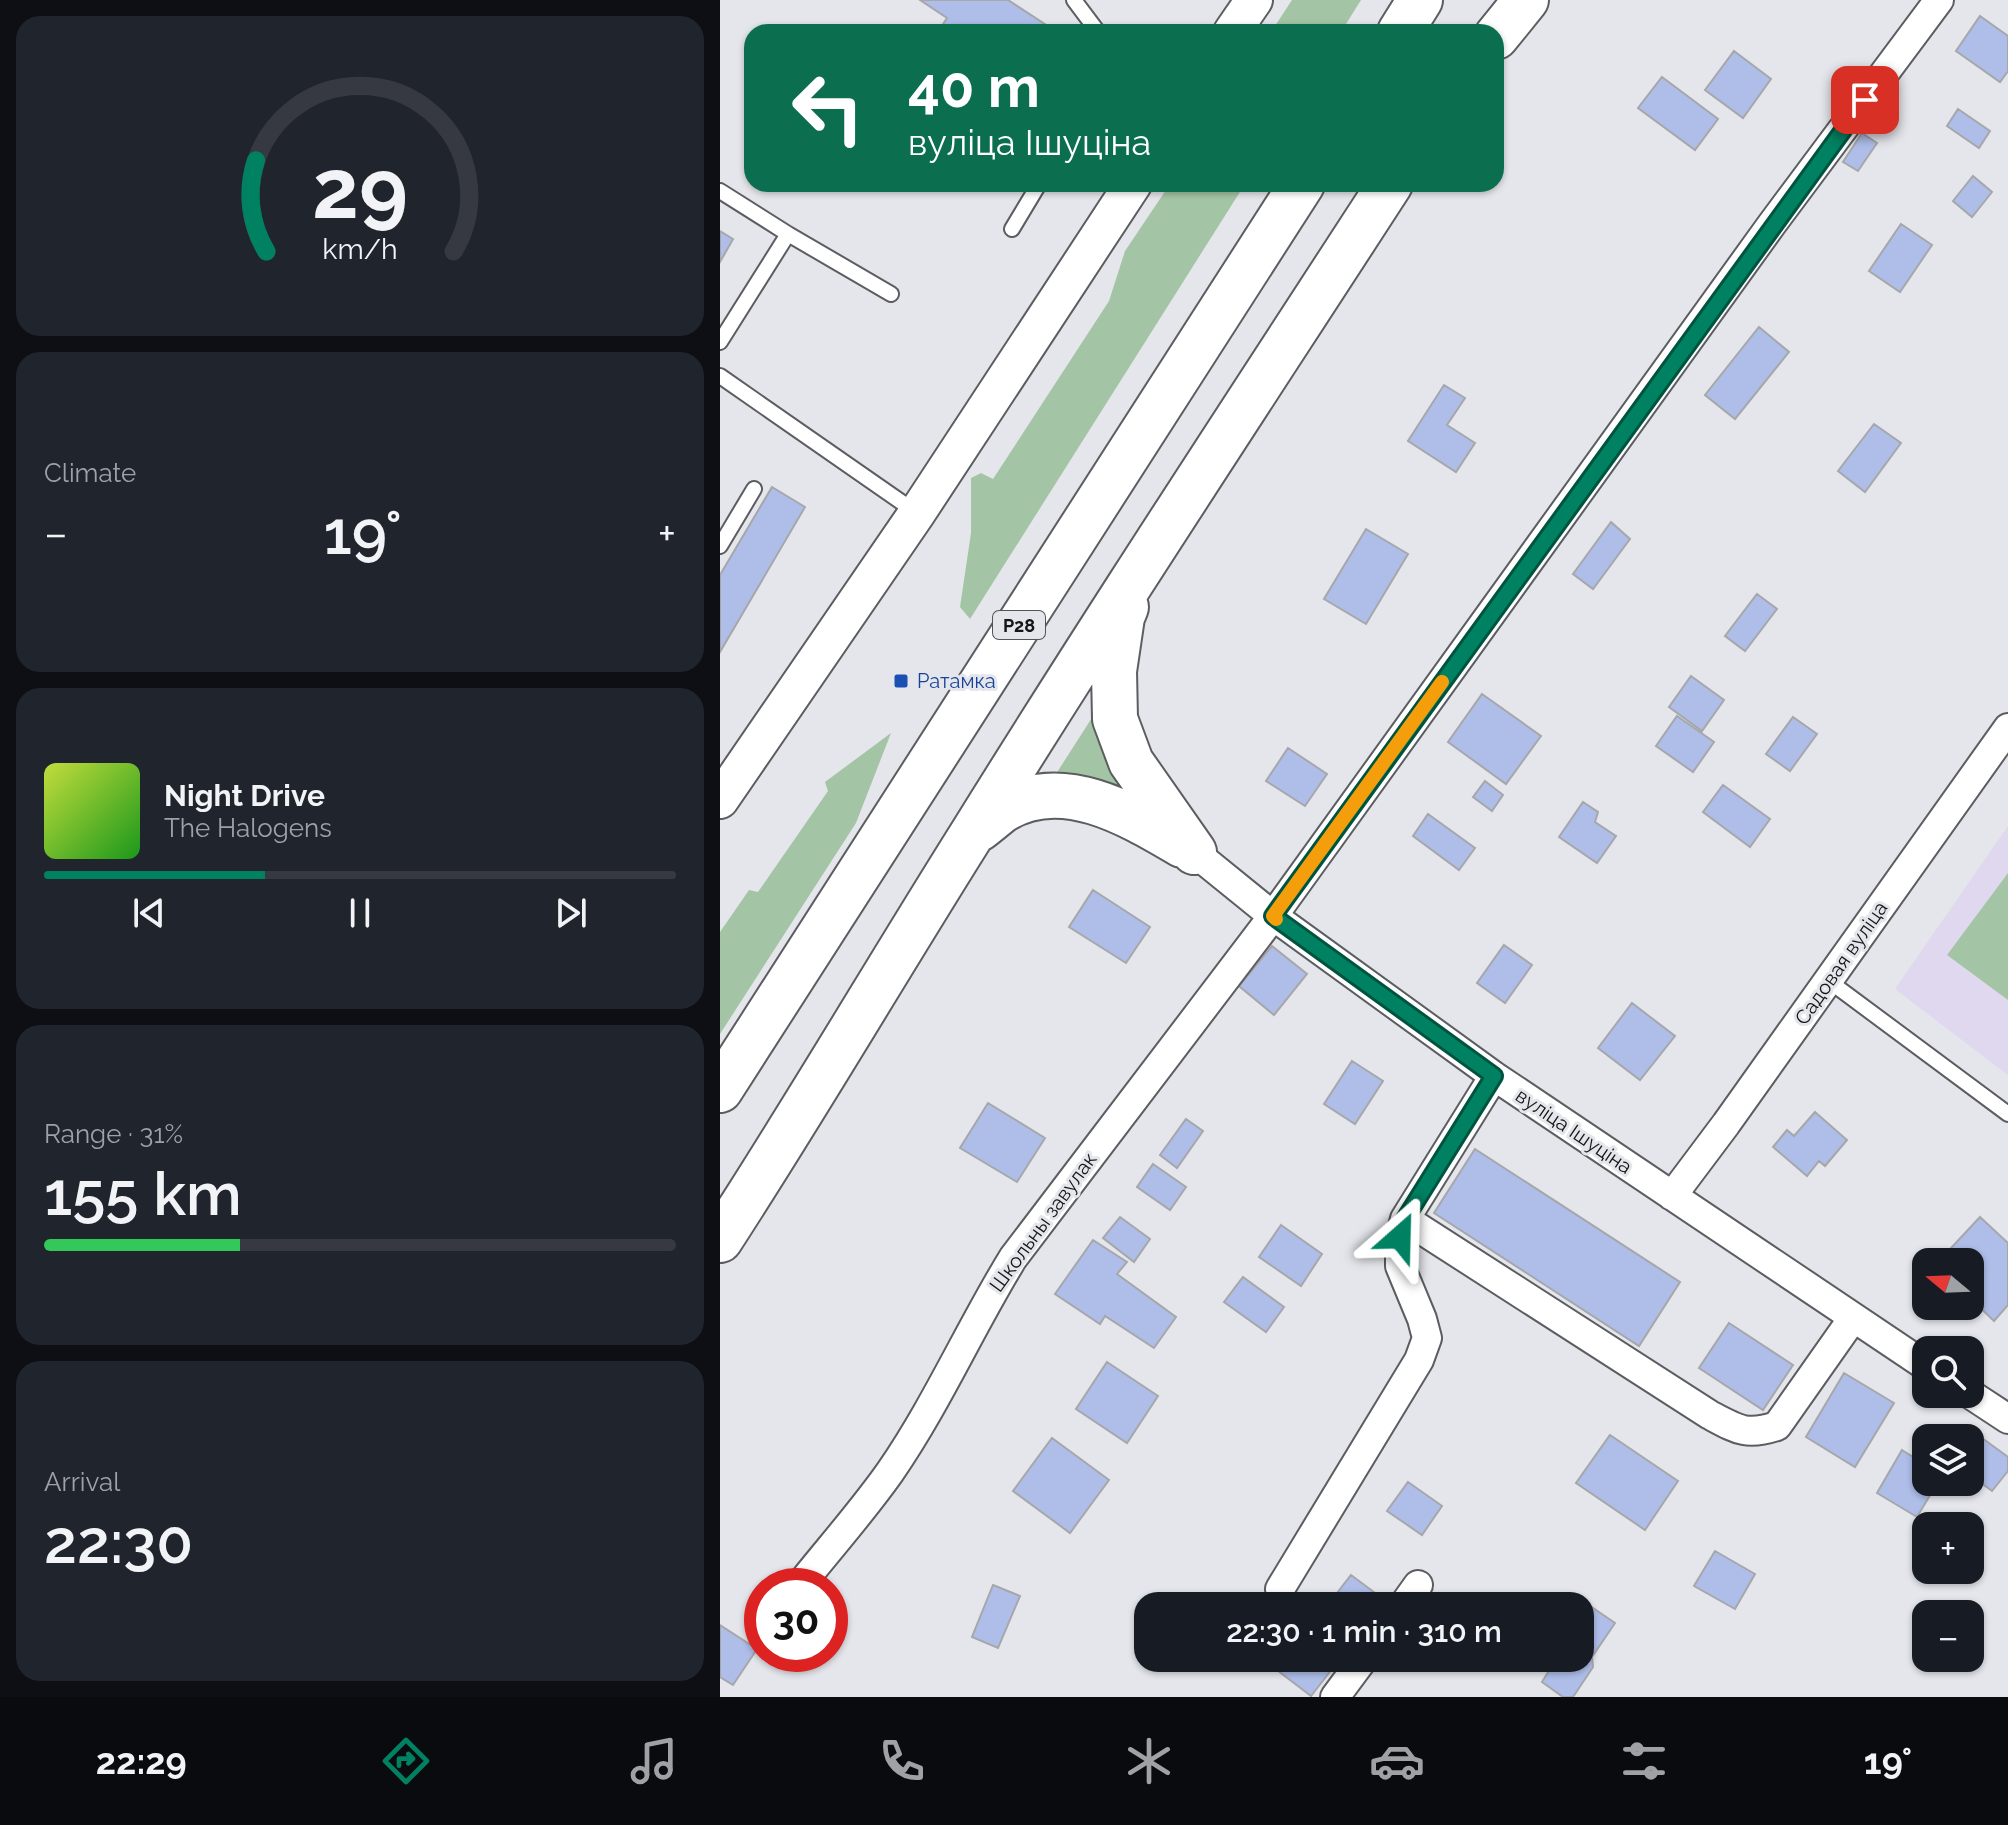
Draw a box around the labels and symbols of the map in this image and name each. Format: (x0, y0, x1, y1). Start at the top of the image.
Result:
pin (1831, 66, 1899, 134)
road number: Р28 (993, 611, 1045, 639)
place label: Ратамка (917, 669, 996, 693)
marker: Ратамка (892, 672, 910, 690)
street label: Садовая вуліца (1790, 897, 1892, 1029)
street label: вуліца Ішуціна (1511, 1083, 1637, 1179)
street label: Школьны завулак (984, 1148, 1102, 1296)
position arrow (1358, 1195, 1442, 1279)
north arrow (1912, 1248, 1984, 1320)
speed limit sign: 30 (744, 1568, 848, 1672)

